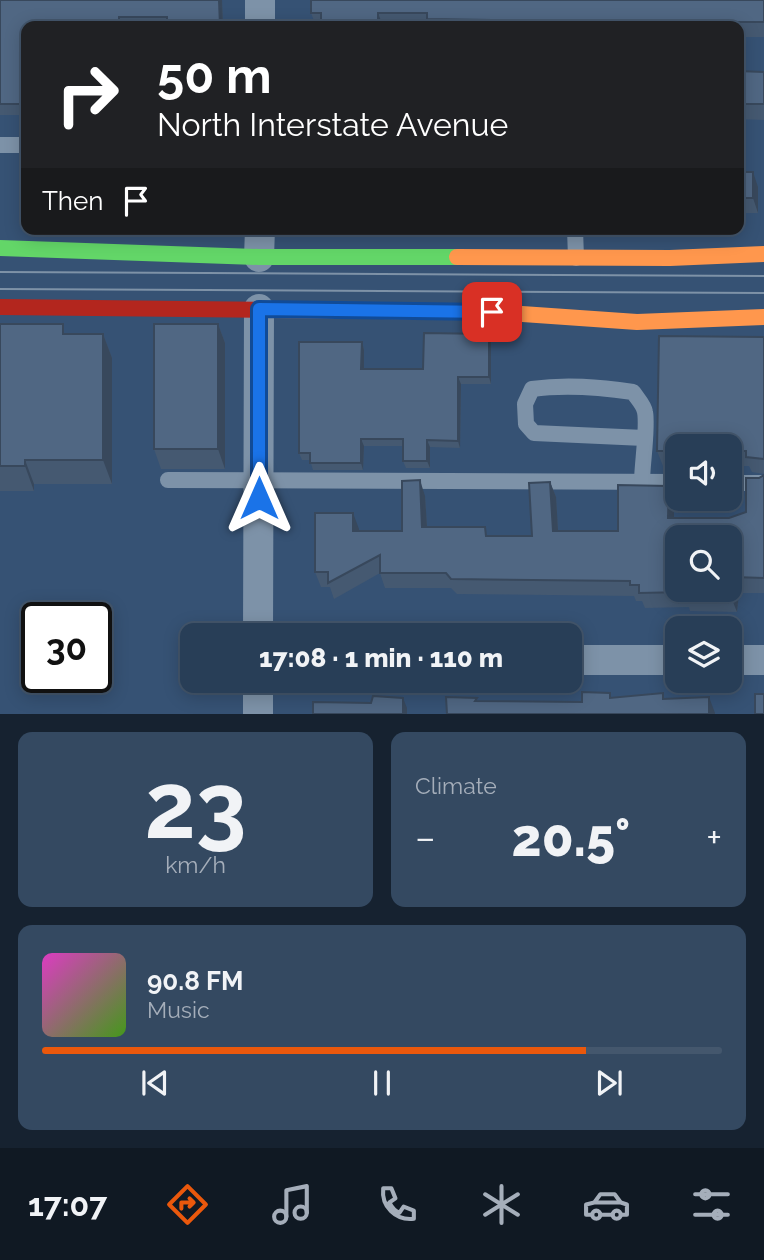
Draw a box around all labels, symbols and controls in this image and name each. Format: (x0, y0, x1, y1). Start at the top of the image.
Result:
text: 50 m (157, 47, 272, 104)
icon: right (42, 49, 133, 140)
text: North Interstate Avenue (157, 106, 508, 143)
icon: arrive (117, 182, 155, 220)
text: Then (42, 186, 103, 216)
pin (462, 282, 522, 342)
icon: arrive (473, 293, 511, 331)
map controls (665, 434, 742, 693)
button: sound (665, 434, 742, 511)
position arrow (222, 461, 296, 535)
button: search (665, 525, 742, 602)
speed limit sign: 30 (21, 602, 112, 693)
button: layers (665, 616, 742, 693)
text: 17:08 · 1 min · 110 m (259, 643, 503, 673)
text: 23 (144, 752, 247, 859)
text: Climate (415, 772, 497, 799)
text: 20.5° (511, 807, 630, 868)
text: − (415, 815, 435, 860)
text: + (706, 815, 722, 860)
text: km/h (165, 851, 226, 878)
text: 90.8 FM (147, 966, 244, 996)
text: Music (147, 996, 210, 1023)
icon: previous (136, 1064, 174, 1102)
icon: pause (363, 1064, 401, 1102)
icon: next (590, 1064, 628, 1102)
icon: directions (163, 1180, 212, 1229)
icon: music (268, 1180, 317, 1229)
icon: phone (373, 1180, 422, 1229)
icon: climate (477, 1180, 526, 1229)
icon: car (582, 1180, 631, 1229)
icon: filters (687, 1180, 736, 1229)
text: 17:07 (28, 1186, 107, 1223)

